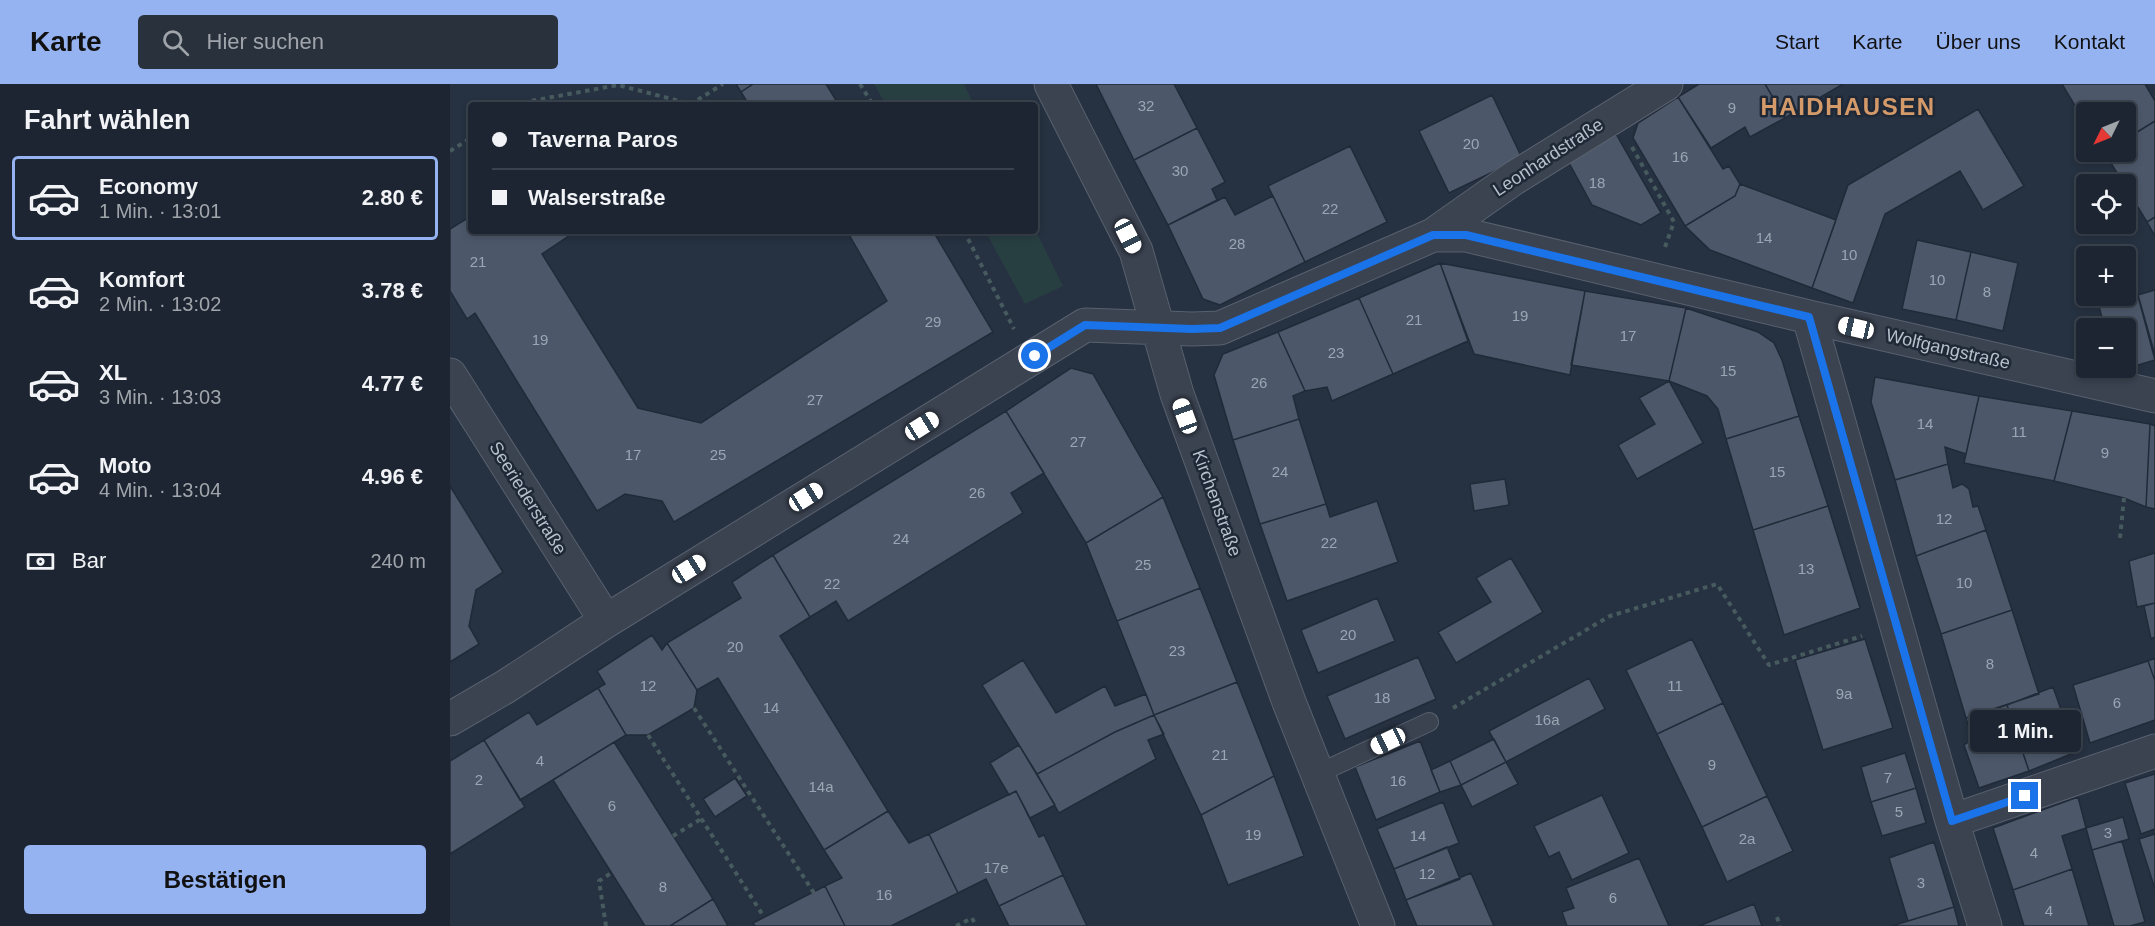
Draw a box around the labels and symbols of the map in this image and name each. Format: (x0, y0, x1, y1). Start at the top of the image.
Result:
district label: HAIDHAUSEN (1760, 93, 1936, 120)
house number: 32 (1138, 97, 1154, 114)
house number: 9 (1728, 99, 1736, 116)
north arrow (2076, 102, 2136, 162)
street label: Leonhardstraße (1489, 114, 1607, 200)
house number: 20 (1463, 135, 1479, 152)
house number: 16 (1672, 148, 1688, 165)
house number: 30 (1172, 162, 1188, 179)
house number: 18 (1589, 174, 1605, 191)
house number: 22 (1322, 200, 1338, 217)
car (1112, 216, 1144, 256)
house number: 14 (1756, 229, 1772, 246)
house number: 28 (1229, 235, 1245, 252)
house number: 10 (1841, 246, 1857, 263)
house number: 21 (470, 253, 486, 270)
house number: 10 (1929, 271, 1945, 288)
house number: 8 (1983, 283, 1991, 300)
house number: 19 (1512, 307, 1528, 324)
house number: 21 (1406, 311, 1422, 328)
house number: 29 (925, 313, 941, 330)
car (1836, 315, 1876, 341)
street label: Wolfgangstraße (1884, 325, 2012, 373)
house number: 17 (1620, 327, 1636, 344)
house number: 19 (532, 331, 548, 348)
route start (1021, 342, 1048, 369)
house number: 23 (1328, 344, 1344, 361)
house number: 15 (1720, 362, 1736, 379)
house number: 26 (1251, 374, 1267, 391)
house number: 27 (807, 391, 823, 408)
car (1170, 396, 1200, 436)
car (902, 409, 942, 443)
house number: 14 (1917, 415, 1933, 432)
house number: 11 (2011, 423, 2027, 440)
house number: 27 (1070, 433, 1086, 450)
street label: Seeriederstraße (485, 438, 571, 558)
house number: 9 (2101, 444, 2109, 461)
house number: 17 (625, 446, 641, 463)
house number: 25 (710, 446, 726, 463)
street label: Kirchenstraße (1188, 447, 1246, 559)
house number: 24 (1272, 463, 1288, 480)
house number: 15 (1769, 463, 1785, 480)
car (786, 480, 826, 514)
house number: 26 (969, 484, 985, 501)
house number: 12 (1936, 510, 1952, 527)
house number: 24 (893, 530, 909, 547)
house number: 22 (1321, 534, 1337, 551)
car (669, 552, 709, 586)
house number: 25 (1135, 556, 1151, 573)
house number: 13 (1798, 560, 1814, 577)
house number: 10 (1956, 574, 1972, 591)
house number: 22 (824, 575, 840, 592)
house number: 20 (1340, 626, 1356, 643)
house number: 20 (727, 638, 743, 655)
house number: 23 (1169, 642, 1185, 659)
house number: 8 (1986, 655, 1994, 672)
house number: 12 (640, 677, 656, 694)
house number: 11 (1667, 677, 1683, 694)
house number: 9a (1836, 685, 1853, 702)
house number: 18 (1374, 689, 1390, 706)
house number: 6 (2113, 694, 2121, 711)
house number: 14 (763, 699, 779, 716)
callout: 1 Min. (1970, 709, 2080, 751)
house number: 16a (1534, 711, 1560, 728)
car (1368, 725, 1408, 757)
house number: 21 (1212, 746, 1228, 763)
house number: 4 (536, 752, 544, 769)
house number: 9 (1708, 756, 1716, 773)
house number: 7 (1884, 769, 1892, 786)
house number: 2 (475, 771, 483, 788)
house number: 16 (1390, 772, 1406, 789)
house number: 14a (808, 778, 834, 795)
route end (2011, 782, 2038, 809)
house number: 6 (608, 797, 616, 814)
house number: 5 (1895, 803, 1903, 820)
house number: 3 (2104, 824, 2112, 841)
house number: 19 (1245, 826, 1261, 843)
house number: 14 (1410, 827, 1426, 844)
house number: 2a (1739, 830, 1756, 847)
house number: 4 (2030, 844, 2038, 861)
house number: 17e (983, 859, 1009, 876)
house number: 12 (1419, 865, 1435, 882)
house number: 3 (1917, 874, 1925, 891)
house number: 8 (659, 878, 667, 895)
house number: 16 (876, 886, 892, 903)
house number: 6 (1609, 889, 1617, 906)
house number: 4 (2045, 902, 2053, 919)

